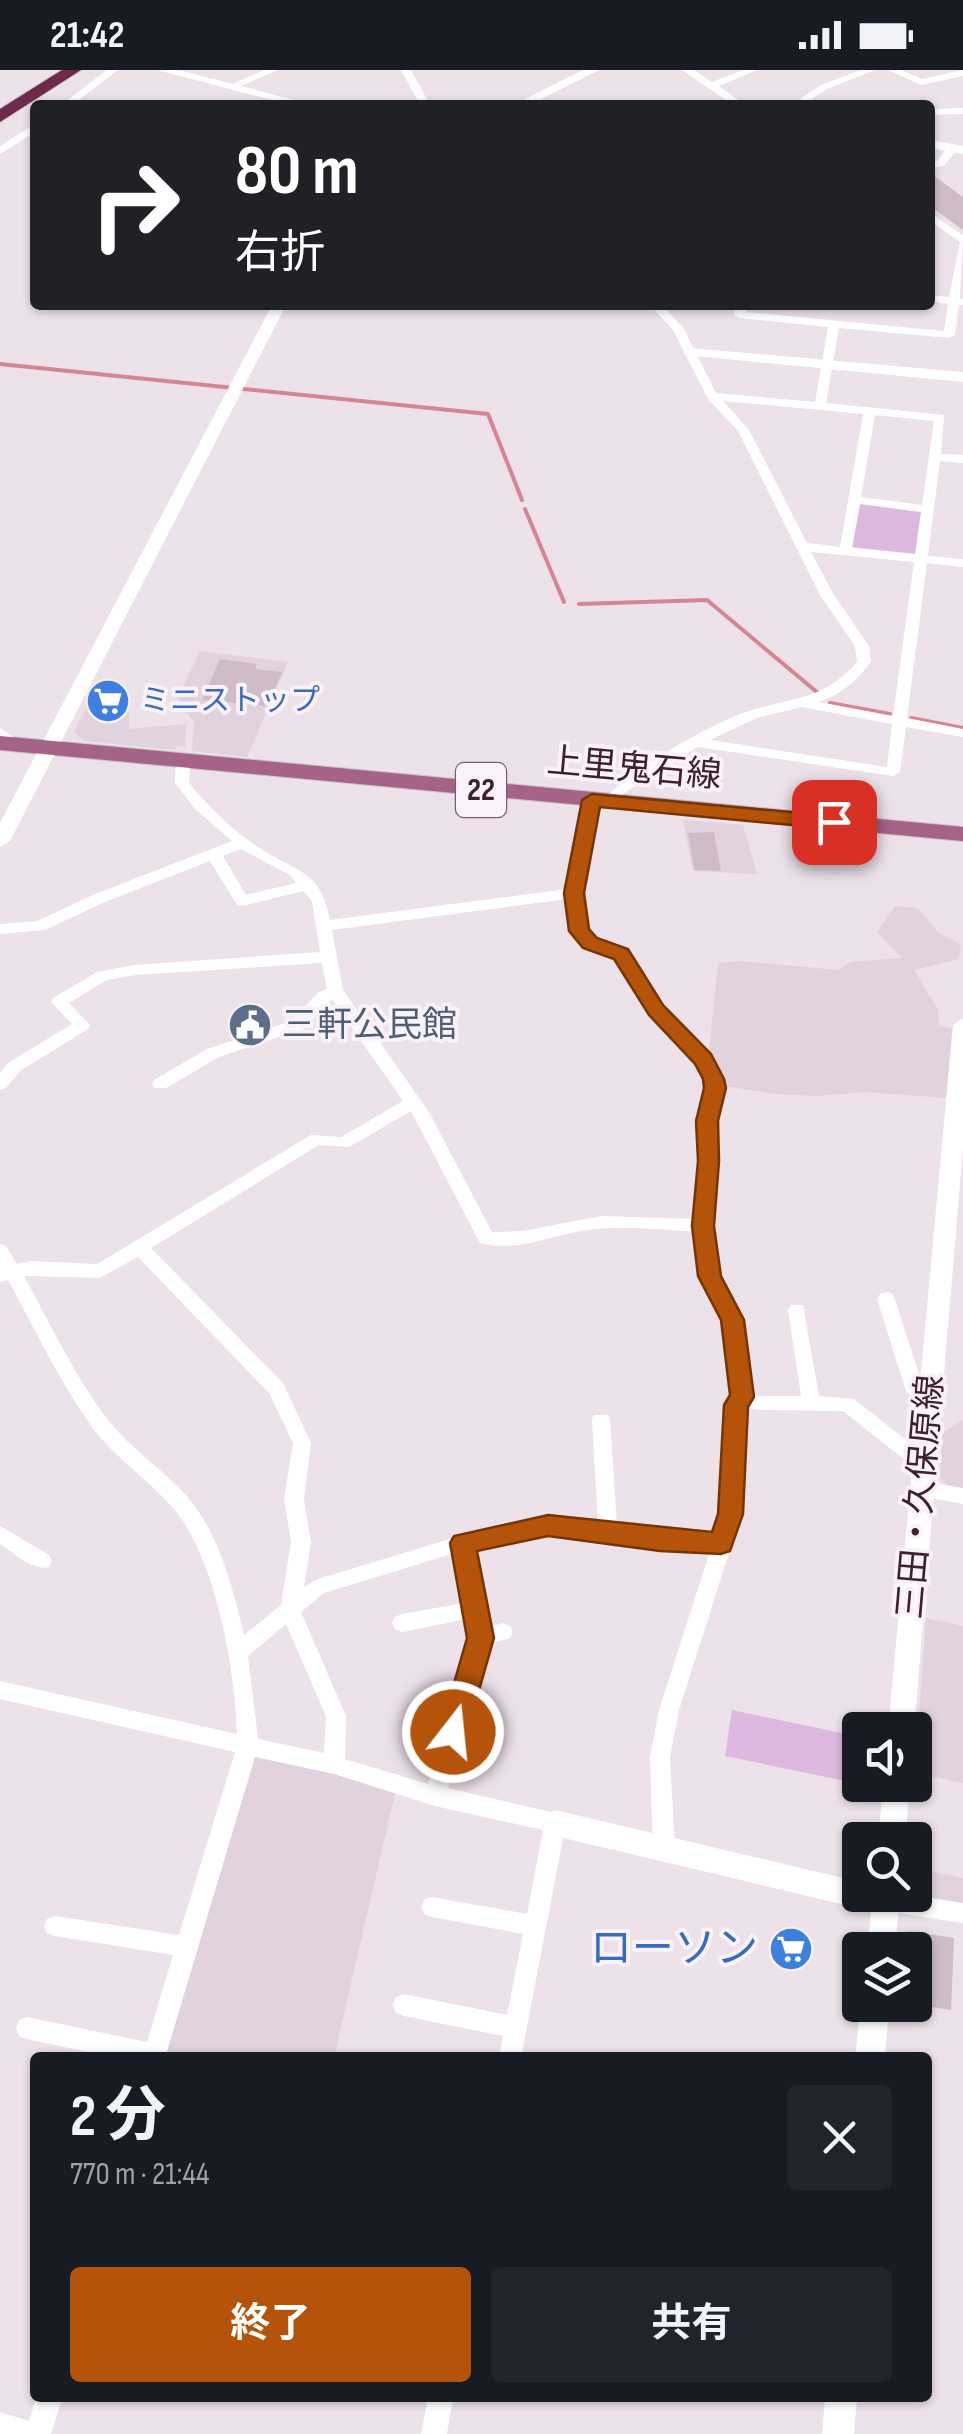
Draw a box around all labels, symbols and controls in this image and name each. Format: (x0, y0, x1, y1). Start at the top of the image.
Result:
text: 21:42 (50, 13, 124, 58)
text: 80 m (235, 130, 359, 214)
icon: right (70, 140, 200, 270)
text: 右折 (235, 226, 325, 281)
supermarket icon: ミニストップ (85, 678, 131, 724)
place label: ミニストップ (140, 683, 320, 719)
street label: 上里鬼石線 (545, 740, 723, 798)
road number: 22 (456, 763, 506, 817)
pin (792, 780, 877, 865)
icon: arrive (807, 795, 862, 850)
public building icon: 三軒公民館 (227, 1002, 273, 1048)
place label: 三軒公民館 (282, 1004, 457, 1047)
street label: 三田・久保原線 (889, 1373, 953, 1621)
position arrow (401, 1680, 505, 1784)
map controls (842, 1712, 932, 2022)
button: sound (842, 1712, 932, 1802)
button: search (842, 1822, 932, 1912)
place label: ローソン (590, 1924, 758, 1975)
supermarket icon: ローソン (768, 1926, 814, 1972)
button: layers (842, 1932, 932, 2022)
text: 2 分 (70, 2081, 166, 2153)
button: close (787, 2085, 892, 2190)
text: 770 m · 21:44 (70, 2155, 209, 2194)
button: 終了 (70, 2267, 471, 2382)
button: 共有 (491, 2267, 892, 2382)

